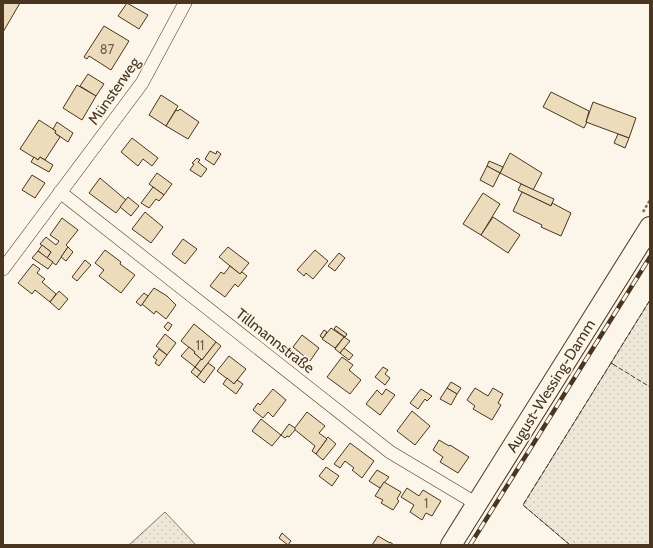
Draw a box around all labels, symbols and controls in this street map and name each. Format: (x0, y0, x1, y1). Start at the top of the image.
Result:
house number: 87 (100, 41, 115, 57)
street label: Münsterweg (84, 54, 144, 128)
street label: Tillmannstraße (232, 305, 318, 377)
street label: August-Wessing-Damm (503, 316, 599, 456)
house number: 11 (196, 337, 204, 353)
house number: 1 (424, 495, 428, 511)

